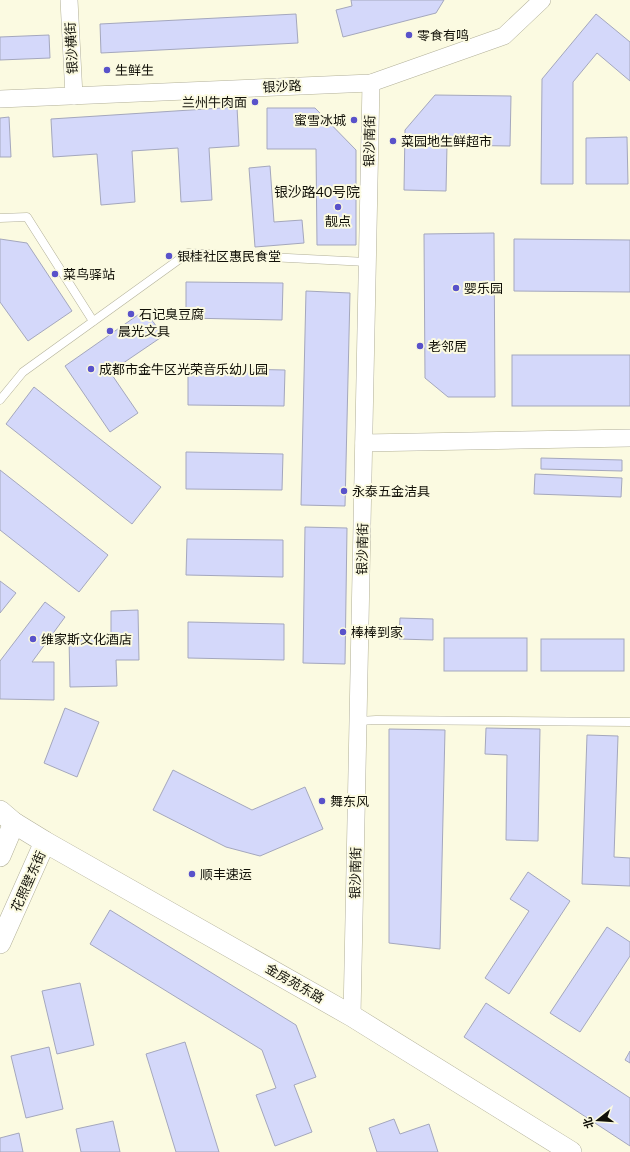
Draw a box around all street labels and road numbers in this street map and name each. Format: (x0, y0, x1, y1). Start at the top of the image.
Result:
street label: 银沙横街 (62, 22, 80, 74)
street label: 银沙路 (262, 77, 302, 95)
street label: 银沙南街 (361, 115, 377, 167)
street label: 银沙南街 (354, 523, 370, 575)
street label: 银沙南街 (347, 847, 363, 899)
street label: 花照壁东街 (7, 848, 49, 914)
street label: 金房苑东路 (263, 960, 327, 1006)

